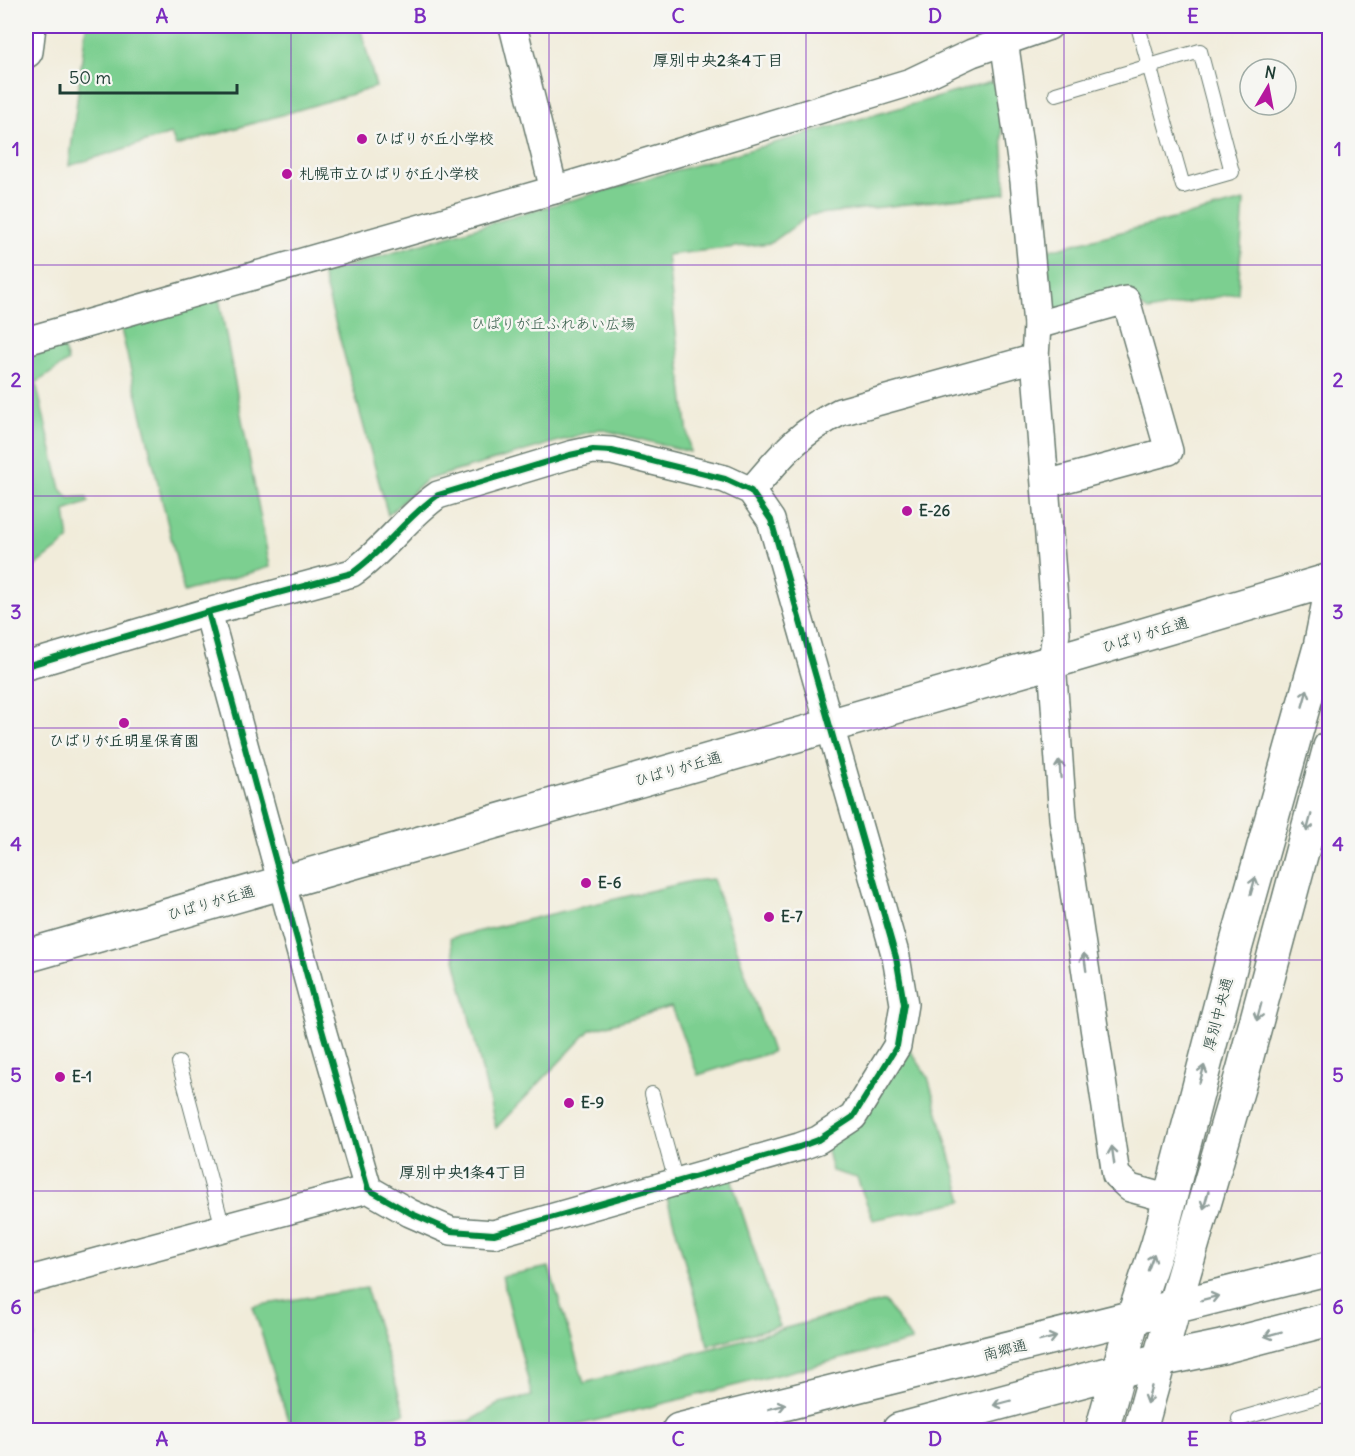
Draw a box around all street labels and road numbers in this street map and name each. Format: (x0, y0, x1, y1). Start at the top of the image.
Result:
street label: ひばりが丘通 (1099, 612, 1191, 657)
street label: ひばりが丘通 (632, 747, 724, 790)
street label: ひばりが丘通 (165, 881, 257, 924)
street label: 厚別中央通 (1199, 975, 1236, 1053)
street label: 南郷通 (981, 1335, 1029, 1364)

